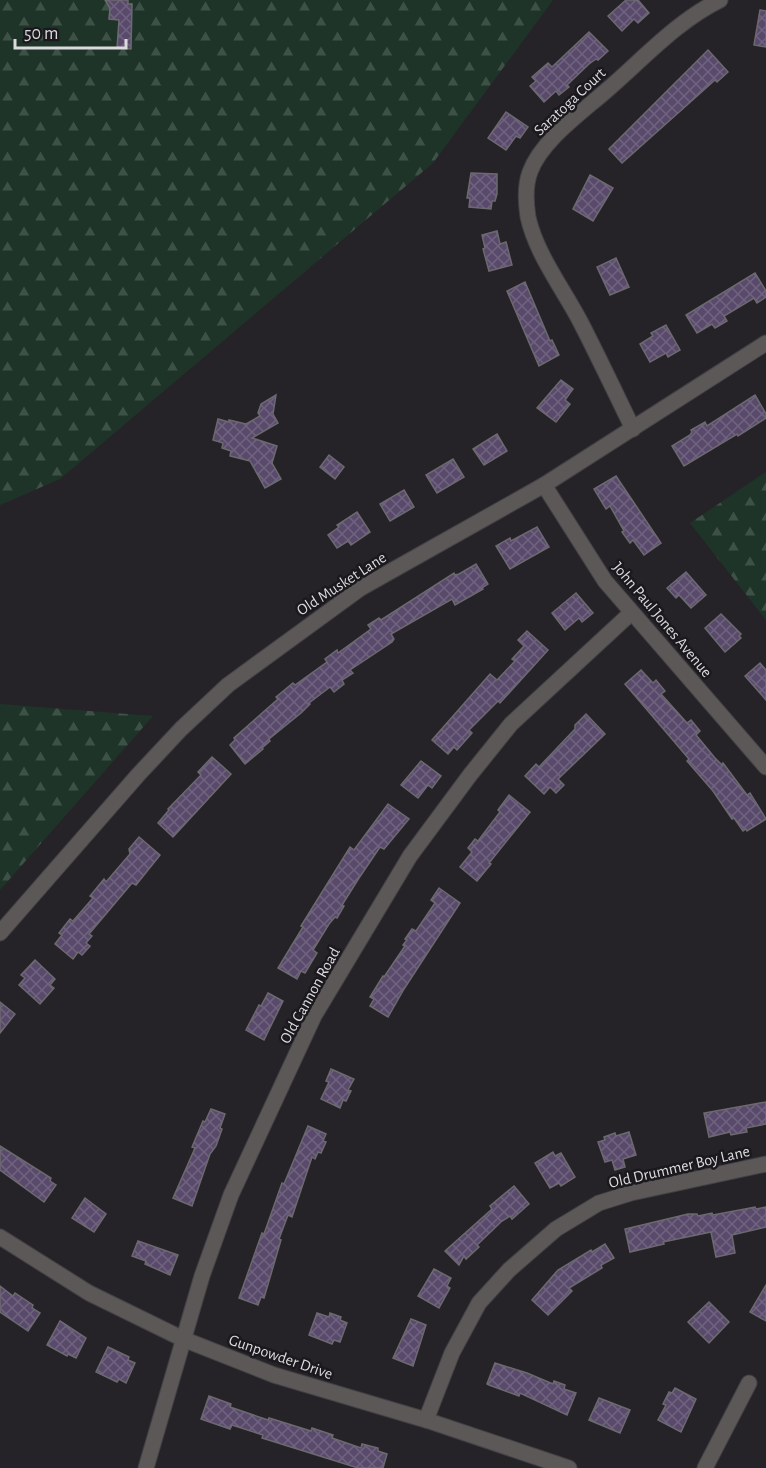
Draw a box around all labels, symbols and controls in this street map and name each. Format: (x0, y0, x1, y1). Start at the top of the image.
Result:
scale bar (15, 12, 126, 50)
text: 50 m (24, 25, 58, 43)
street label: Saratoga Court (531, 65, 609, 139)
street label: Old Musket Lane (294, 549, 389, 619)
street label: John Paul Jones Avenue (610, 559, 715, 680)
street label: Old Cannon Road (277, 945, 343, 1046)
street label: Old Drummer Boy Lane (607, 1143, 752, 1192)
street label: Gunpowder Drive (227, 1332, 335, 1382)

